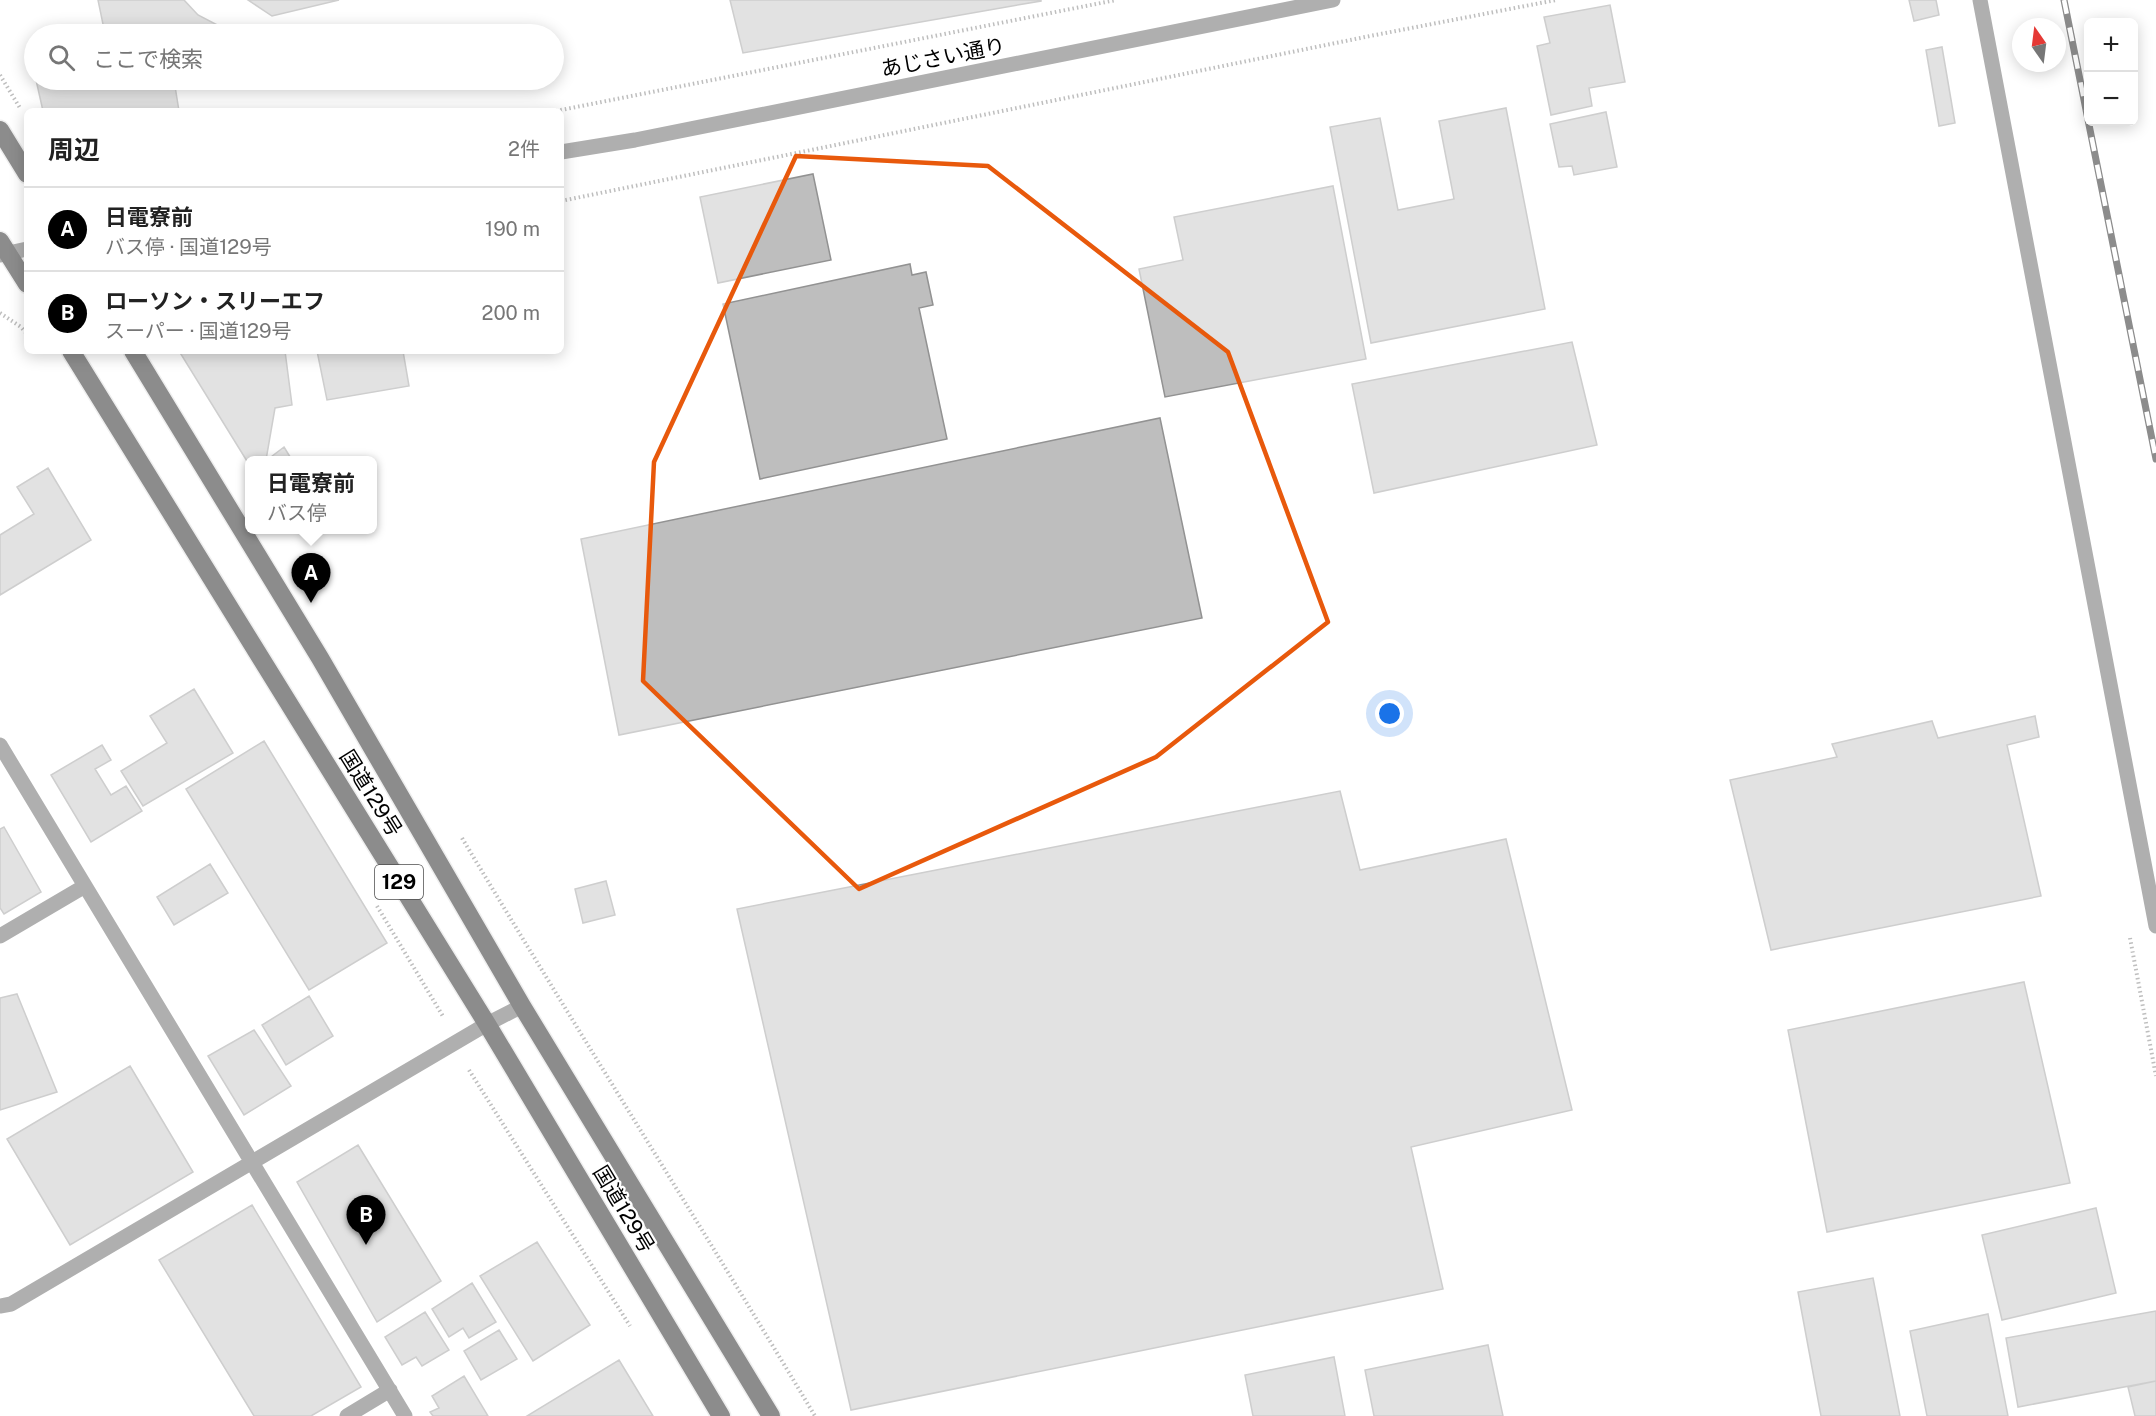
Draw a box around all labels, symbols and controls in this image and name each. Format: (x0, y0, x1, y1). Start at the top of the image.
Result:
north arrow (2012, 18, 2066, 72)
map controls (2084, 18, 2138, 126)
button: + (2084, 18, 2138, 72)
search box (24, 24, 564, 90)
street label: あじさい通り (879, 33, 1007, 81)
icon: search (45, 41, 78, 74)
text: ここで検索 (93, 46, 203, 72)
button: − (2084, 72, 2138, 126)
text: 周辺 (48, 134, 100, 165)
text: 2件 (508, 137, 540, 161)
text: 日電寮前 (105, 204, 193, 230)
text: A (60, 217, 75, 241)
text: 190 m (485, 217, 540, 241)
text: バス停 · 国道129号 (105, 235, 272, 259)
text: ローソン・スリーエフ (105, 288, 325, 314)
text: B (61, 301, 74, 325)
text: 200 m (482, 301, 540, 325)
text: スーパー · 国道129号 (105, 319, 292, 343)
popup (245, 456, 377, 534)
text: 日電寮前 (267, 470, 355, 496)
text: バス停 (267, 501, 327, 525)
pin: A (292, 554, 330, 603)
your location (1375, 699, 1404, 728)
street label: 国道129号 (335, 745, 407, 841)
road number: 129 (375, 865, 423, 899)
street label: 国道129号 (588, 1161, 660, 1257)
pin: B (346, 1196, 386, 1245)

